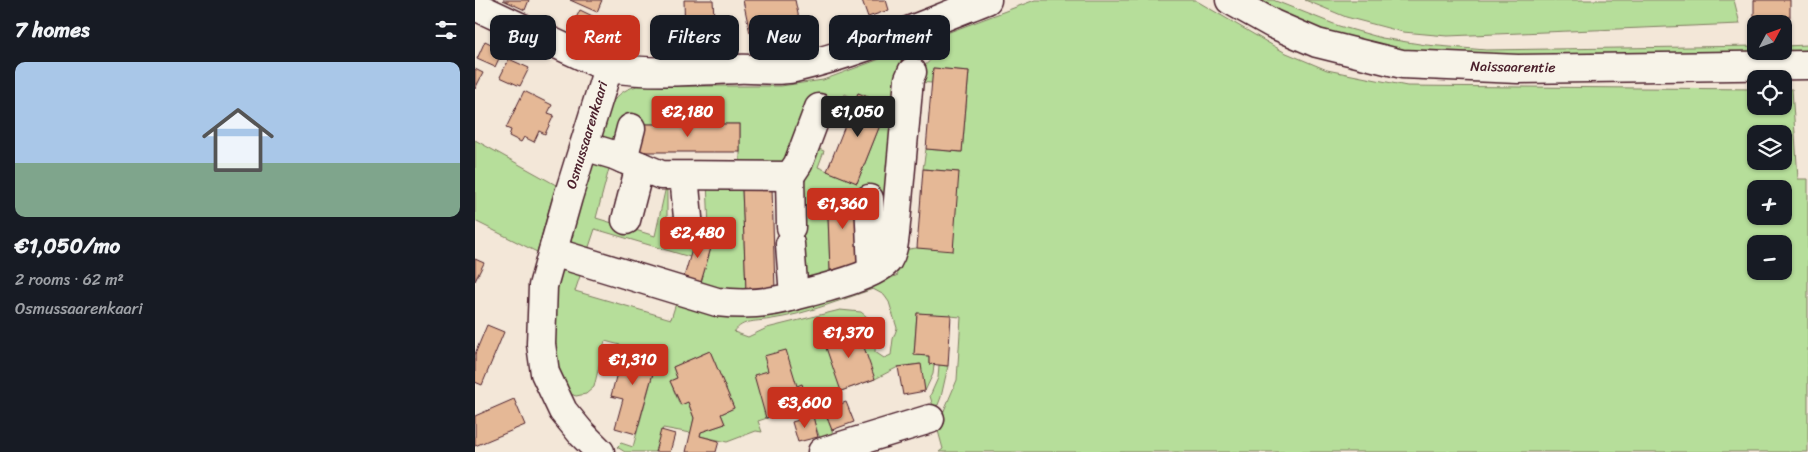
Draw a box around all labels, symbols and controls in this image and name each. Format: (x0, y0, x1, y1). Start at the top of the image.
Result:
text: 7 homes (15, 11, 90, 49)
chip: Buy (490, 15, 556, 60)
chip: Rent (566, 15, 640, 60)
chip: Filters (650, 15, 739, 60)
chip: New (749, 15, 819, 60)
chip: Apartment (829, 15, 950, 60)
north arrow (1747, 15, 1793, 60)
map controls (1747, 15, 1792, 280)
icon: filters (432, 16, 460, 44)
street label: Naissaarentie (1470, 54, 1556, 80)
button: locate (1747, 70, 1792, 115)
street label: Osmussaarenkaari (559, 77, 616, 192)
icon: home (193, 95, 283, 185)
pin: €2,180 (647, 96, 729, 138)
pin: €1,050 (817, 96, 899, 138)
text: €2,180 (663, 97, 713, 126)
text: €1,050 (832, 97, 884, 126)
button: layers (1747, 125, 1792, 170)
button: + (1747, 180, 1792, 225)
pin: €1,360 (802, 188, 884, 230)
text: €1,360 (818, 189, 868, 218)
pin: €2,480 (657, 216, 739, 259)
text: €2,480 (671, 218, 725, 247)
text: €1,050/mo (15, 227, 120, 265)
button: − (1747, 235, 1792, 280)
text: 2 rooms · 62 m² (15, 265, 124, 294)
text: Osmussaarenkaari (15, 294, 143, 323)
pin: €1,370 (808, 316, 890, 359)
text: €1,370 (824, 318, 874, 347)
pin: €1,310 (592, 344, 674, 386)
text: €1,310 (609, 345, 657, 374)
pin: €3,600 (764, 386, 846, 429)
text: €3,600 (778, 388, 832, 417)

